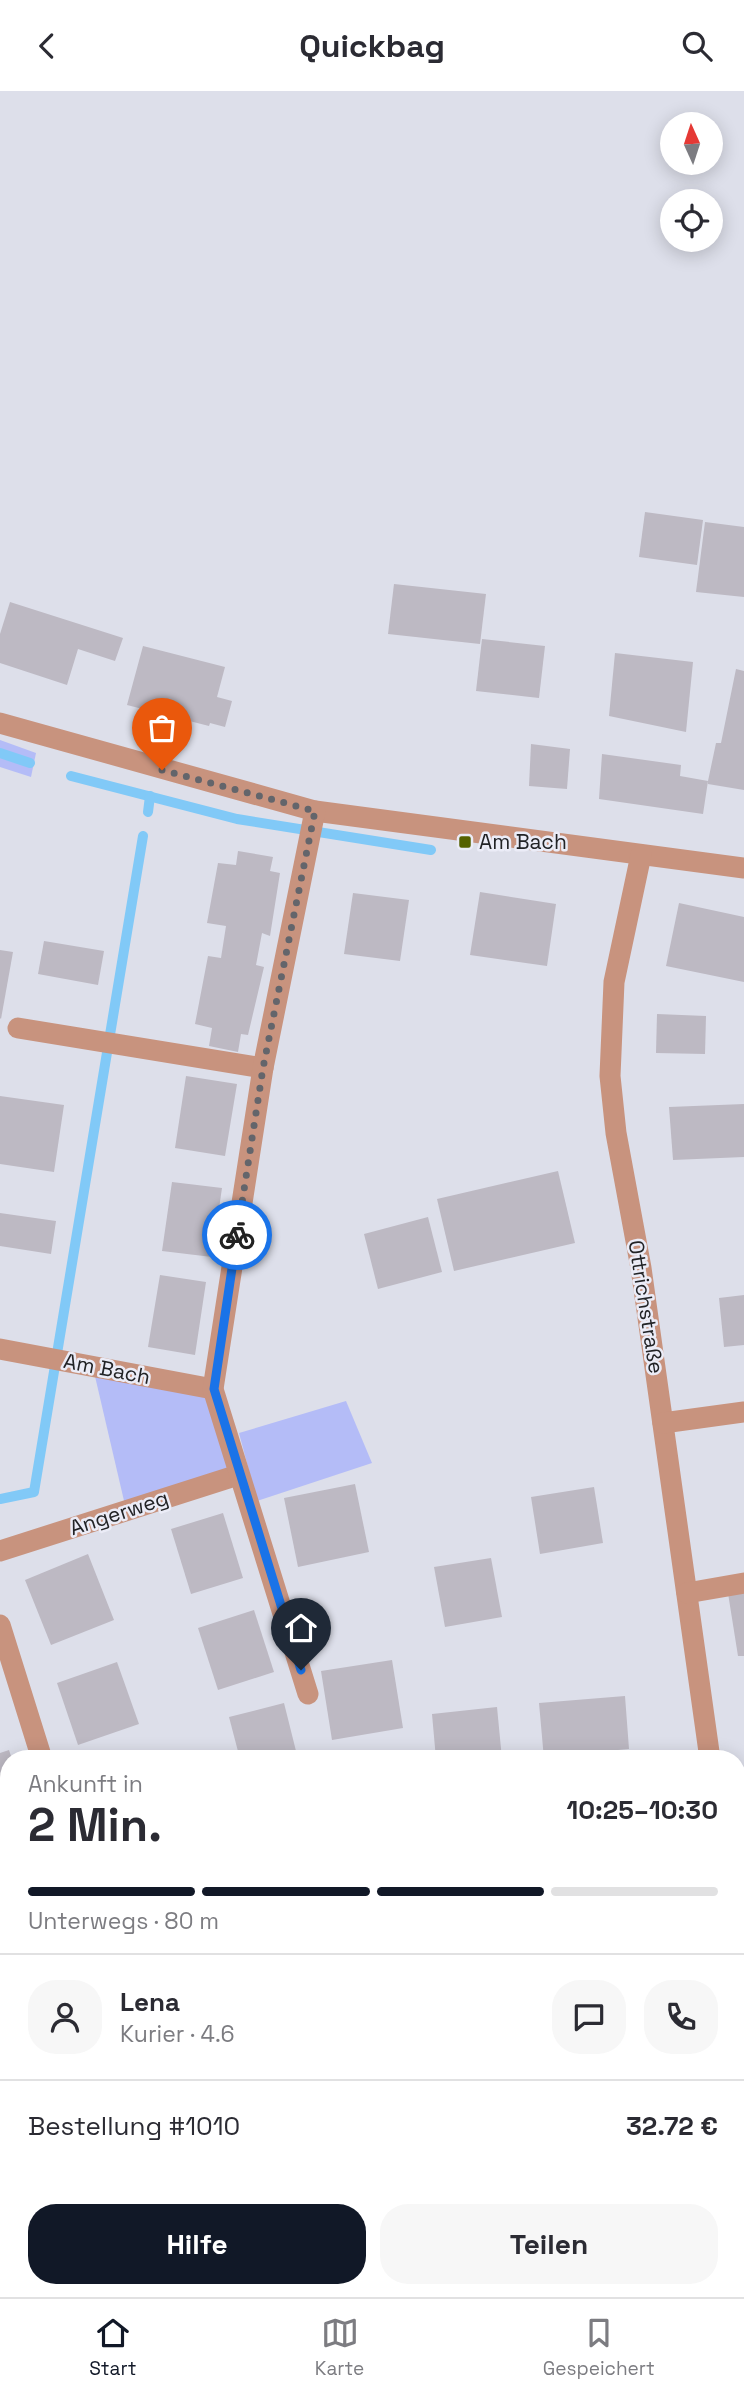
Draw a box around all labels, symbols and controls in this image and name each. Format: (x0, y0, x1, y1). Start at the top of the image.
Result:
text: Quickbag (299, 26, 445, 66)
icon: back (28, 27, 66, 65)
icon: search (678, 27, 716, 65)
north arrow (660, 112, 723, 175)
map controls (660, 112, 723, 252)
button: locate (660, 189, 723, 252)
pin (132, 698, 192, 770)
icon: bag (143, 709, 181, 747)
place label: Am Bach (479, 828, 567, 855)
marker: Am Bach (457, 834, 473, 850)
courier (202, 1200, 272, 1270)
icon: bike (218, 1216, 256, 1254)
street label: Ottrichstraße (623, 1238, 670, 1376)
street label: Am Bach (61, 1347, 153, 1390)
street label: Angerweg (66, 1484, 172, 1541)
pin (271, 1598, 331, 1670)
icon: home (282, 1609, 320, 1647)
text: Ankunft in (28, 1769, 143, 1799)
text: 10:25–10:30 (566, 1793, 718, 1827)
text: 2 Min. (28, 1796, 162, 1854)
text: Unterwegs · 80 m (28, 1906, 219, 1936)
button: person (28, 1980, 102, 2054)
button: chat (552, 1980, 626, 2054)
button: phone (644, 1980, 718, 2054)
text: Lena (120, 1985, 180, 2019)
text: Kurier · 4.6 (120, 2019, 235, 2049)
text: Bestellung #1010 (28, 2109, 240, 2143)
text: 32.72 € (626, 2109, 718, 2143)
button: Hilfe (28, 2204, 366, 2284)
button: Teilen (380, 2204, 718, 2284)
tab: Start (89, 2314, 136, 2381)
tab: Karte (315, 2314, 364, 2381)
tab: Gespeichert (543, 2314, 655, 2381)

